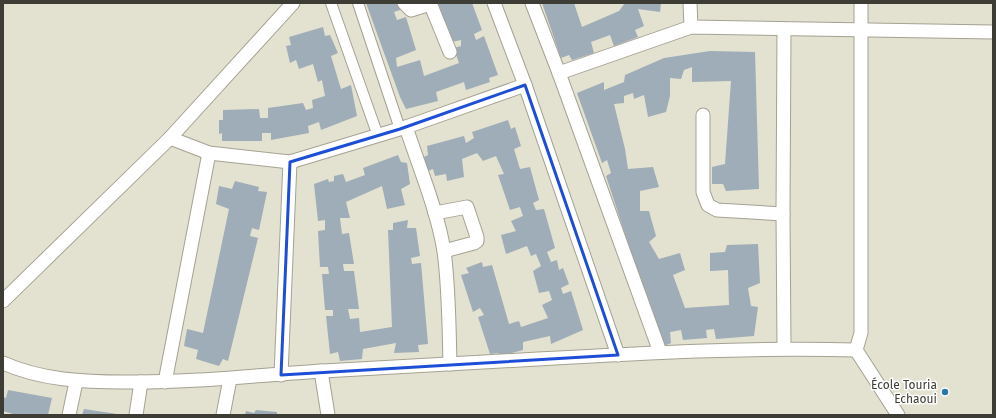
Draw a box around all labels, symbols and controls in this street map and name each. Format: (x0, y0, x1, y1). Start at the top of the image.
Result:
place label: École Touria Echaoui (871, 377, 937, 406)
marker: École Touria Echaoui (940, 387, 950, 397)

